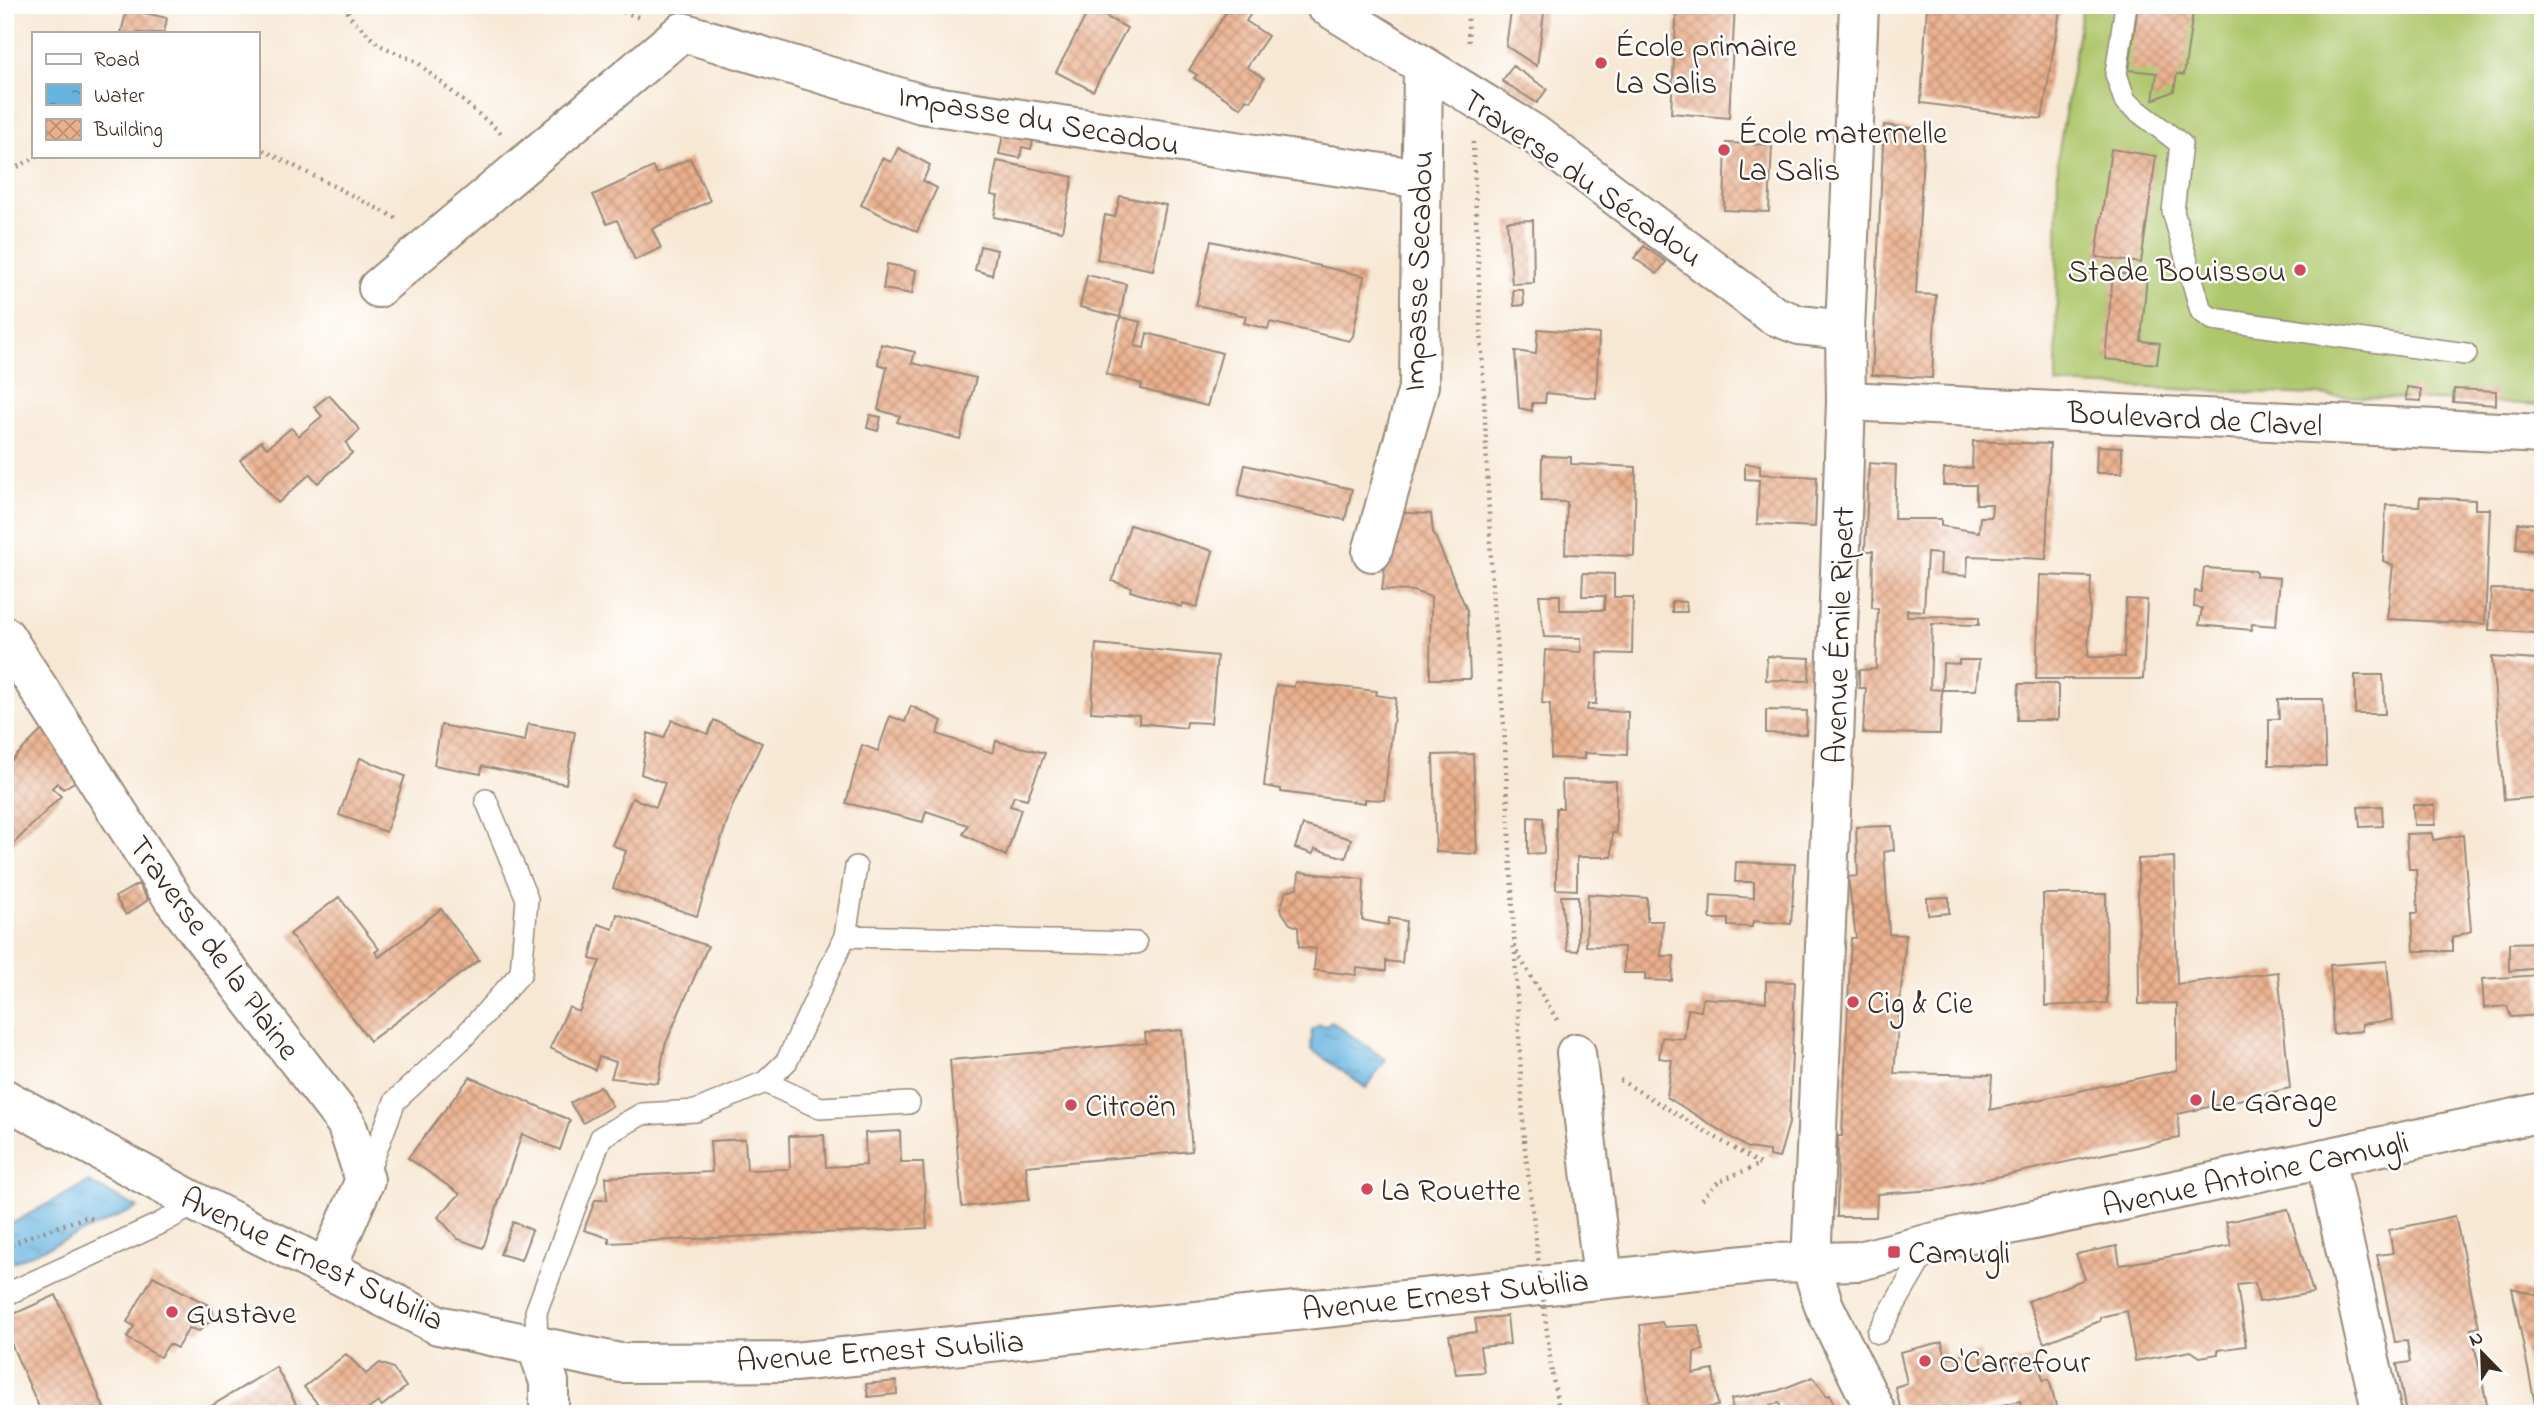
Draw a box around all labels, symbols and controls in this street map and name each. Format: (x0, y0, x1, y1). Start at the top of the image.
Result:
place label: École primaire La Salis (1615, 25, 1798, 109)
legend (32, 32, 259, 158)
text: Road (94, 46, 140, 76)
marker: École primaire La Salis (1593, 55, 1609, 71)
street label: Impasse du Secadou (894, 75, 1183, 170)
street label: Traverse du Sécadou (1451, 79, 1711, 281)
text: Water (94, 82, 145, 112)
place label: École maternelle La Salis (1738, 112, 1948, 196)
text: Building (93, 116, 163, 148)
marker: École maternelle La Salis (1716, 142, 1732, 158)
street label: Impasse Secadou (1393, 150, 1448, 392)
place label: Stade Bouissou (2068, 250, 2286, 297)
marker: Stade Bouissou (2292, 262, 2308, 278)
street label: Boulevard de Clavel (2065, 391, 2323, 452)
street label: Avenue Émile Ripert (1814, 506, 1869, 764)
street label: Traverse de la Plaine (114, 827, 310, 1072)
place label: Cig & Cie (1867, 982, 1974, 1029)
marker: Cig & Cie (1845, 994, 1861, 1010)
place label: Le Garage (2210, 1080, 2338, 1127)
place label: Citroën (1085, 1085, 1176, 1132)
marker: Le Garage (2188, 1092, 2204, 1108)
marker: Citroën (1063, 1097, 1079, 1113)
street label: Avenue Antoine Camugli (2098, 1121, 2413, 1232)
place label: La Rouette (1381, 1169, 1522, 1216)
street label: Avenue Ernest Subilia (172, 1177, 451, 1345)
marker: La Rouette (1359, 1181, 1375, 1197)
place label: Camugli (1908, 1232, 2010, 1279)
marker: Camugli (1886, 1244, 1902, 1260)
street label: Avenue Ernest Subilia (1300, 1259, 1591, 1336)
place label: Gustave (186, 1292, 297, 1339)
marker: Gustave (164, 1304, 180, 1320)
north arrow (2446, 1318, 2516, 1388)
street label: Avenue Ernest Subilia (735, 1320, 1026, 1387)
text: N (2465, 1325, 2488, 1355)
place label: O'Carrefour (1939, 1341, 2090, 1388)
marker: O'Carrefour (1917, 1353, 1933, 1369)

